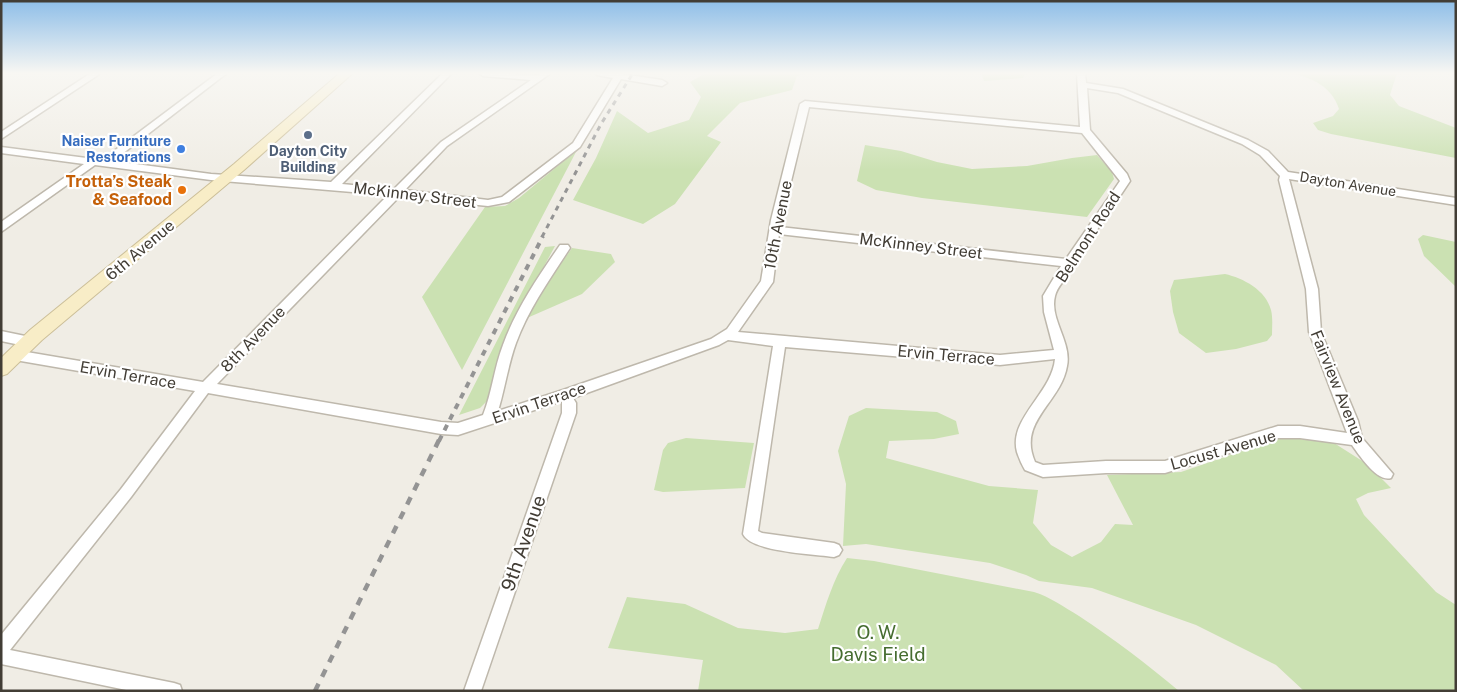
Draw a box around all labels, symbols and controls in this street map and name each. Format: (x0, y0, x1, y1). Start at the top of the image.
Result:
marker: Dayton City Building (302, 129, 314, 141)
place label: Naiser Furniture Restorations (61, 133, 171, 165)
marker: Naiser Furniture Restorations (175, 143, 187, 155)
place label: Dayton City Building (269, 143, 347, 175)
street label: Dayton Avenue (1299, 168, 1397, 200)
place label: Trotta’s Steak & Seafood (66, 172, 172, 209)
street label: McKinney Street (352, 178, 478, 212)
street label: 10th Avenue (760, 179, 796, 271)
marker: Trotta’s Steak & Seafood (176, 184, 188, 196)
street label: Belmont Road (1052, 188, 1124, 286)
street label: 6th Avenue (102, 216, 178, 284)
street label: McKinney Street (858, 229, 984, 263)
street label: 8th Avenue (217, 302, 289, 376)
street label: Fairview Avenue (1307, 327, 1369, 447)
street label: Ervin Terrace (897, 341, 995, 369)
street label: Ervin Terrace (78, 357, 178, 393)
street label: Ervin Terrace (490, 378, 588, 428)
street label: Locust Avenue (1168, 426, 1278, 474)
street label: 9th Avenue (496, 492, 550, 594)
park label: O. W. Davis Field (830, 621, 926, 665)

